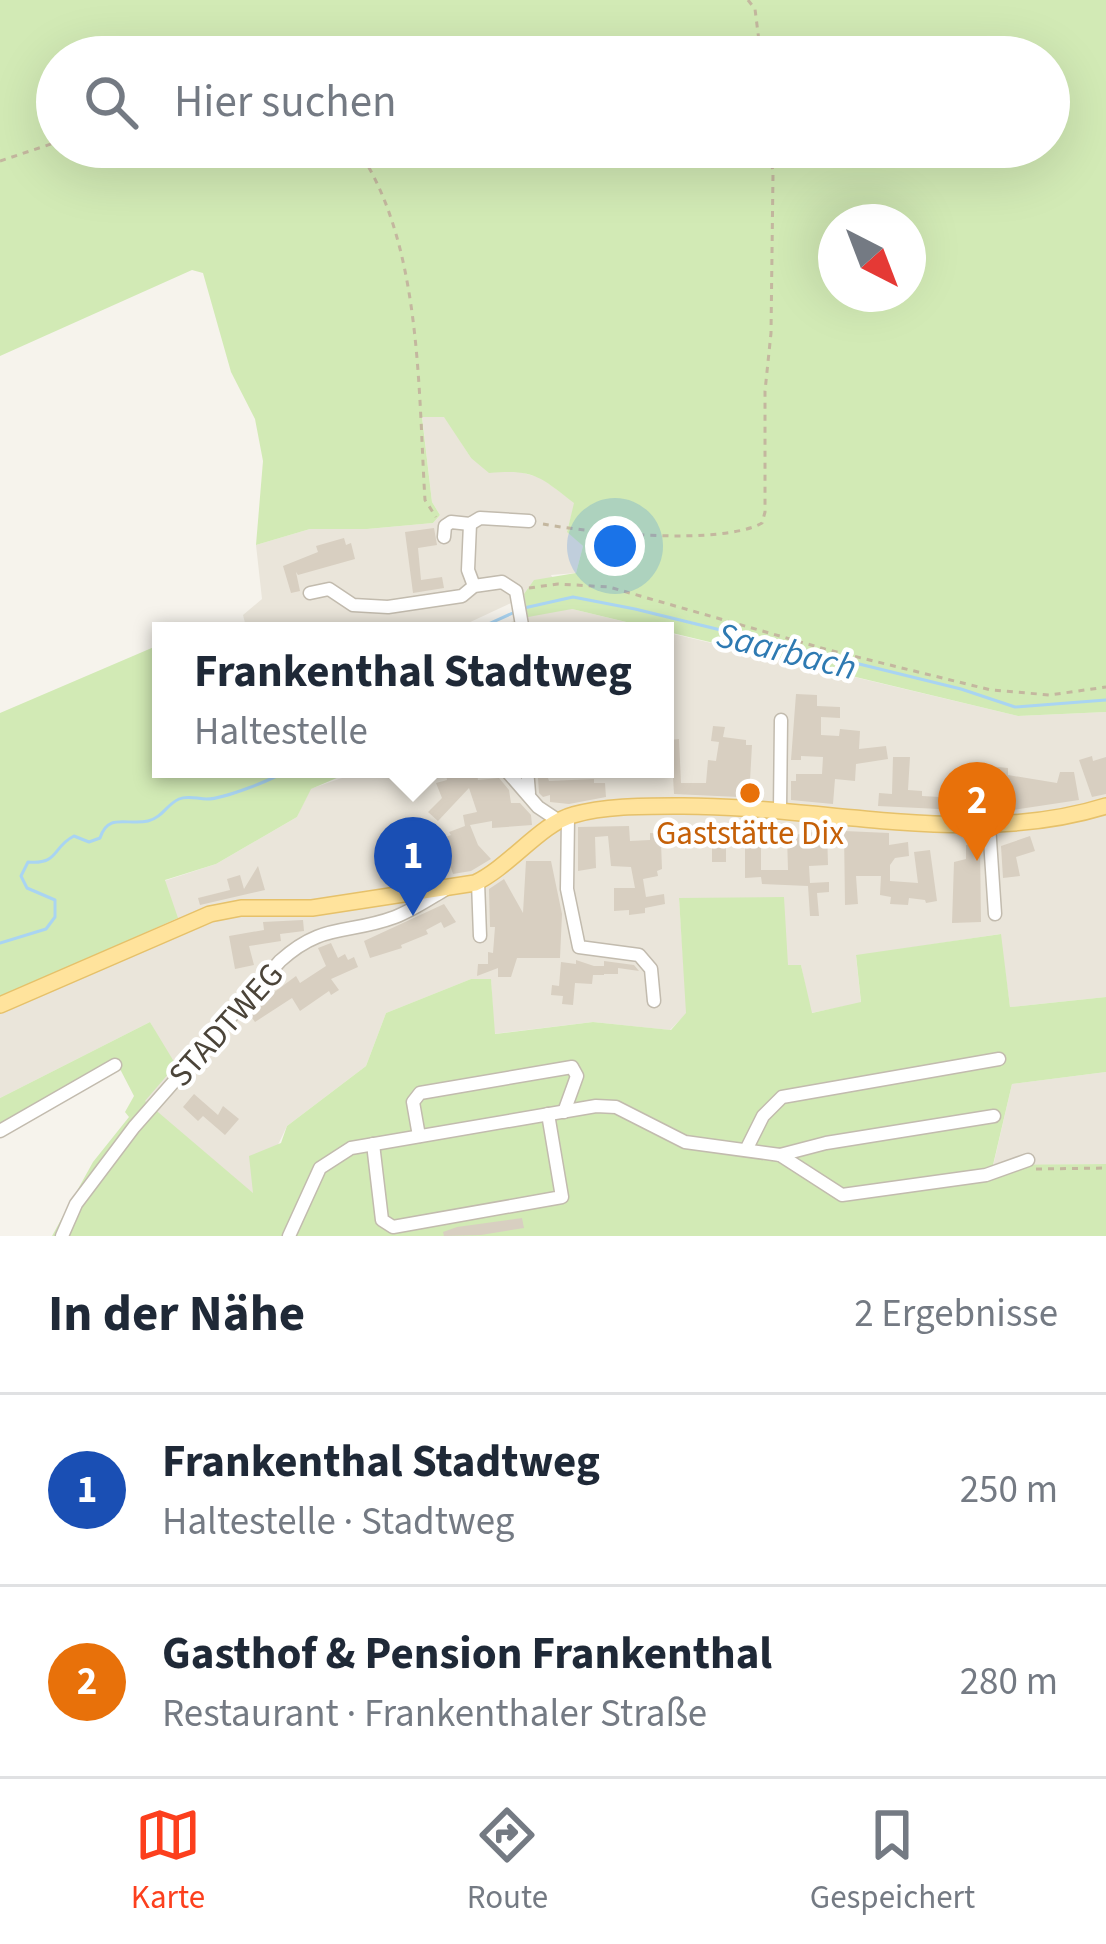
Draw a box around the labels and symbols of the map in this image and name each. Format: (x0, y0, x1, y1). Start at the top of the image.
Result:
north arrow (818, 204, 926, 312)
your location (585, 516, 645, 576)
water label: Saarbach (711, 610, 862, 693)
pin: 2 (938, 762, 1016, 861)
marker: Gaststätte Dix (737, 780, 763, 806)
place label: Gaststätte Dix (656, 810, 844, 857)
pin: 1 (374, 817, 452, 916)
street label: STADTWEG (158, 953, 294, 1097)

